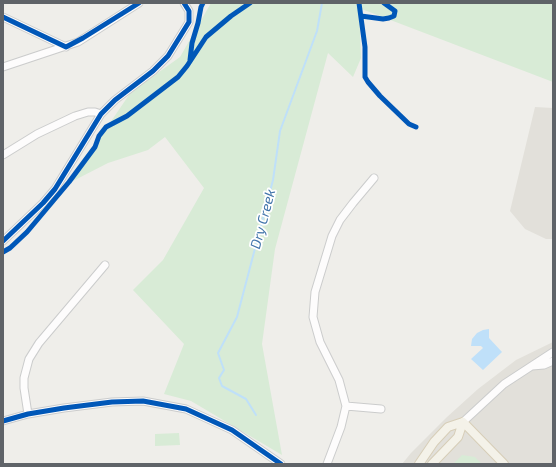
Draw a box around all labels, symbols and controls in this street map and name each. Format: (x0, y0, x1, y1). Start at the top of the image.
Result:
water label: Dry Creek (247, 187, 279, 251)

